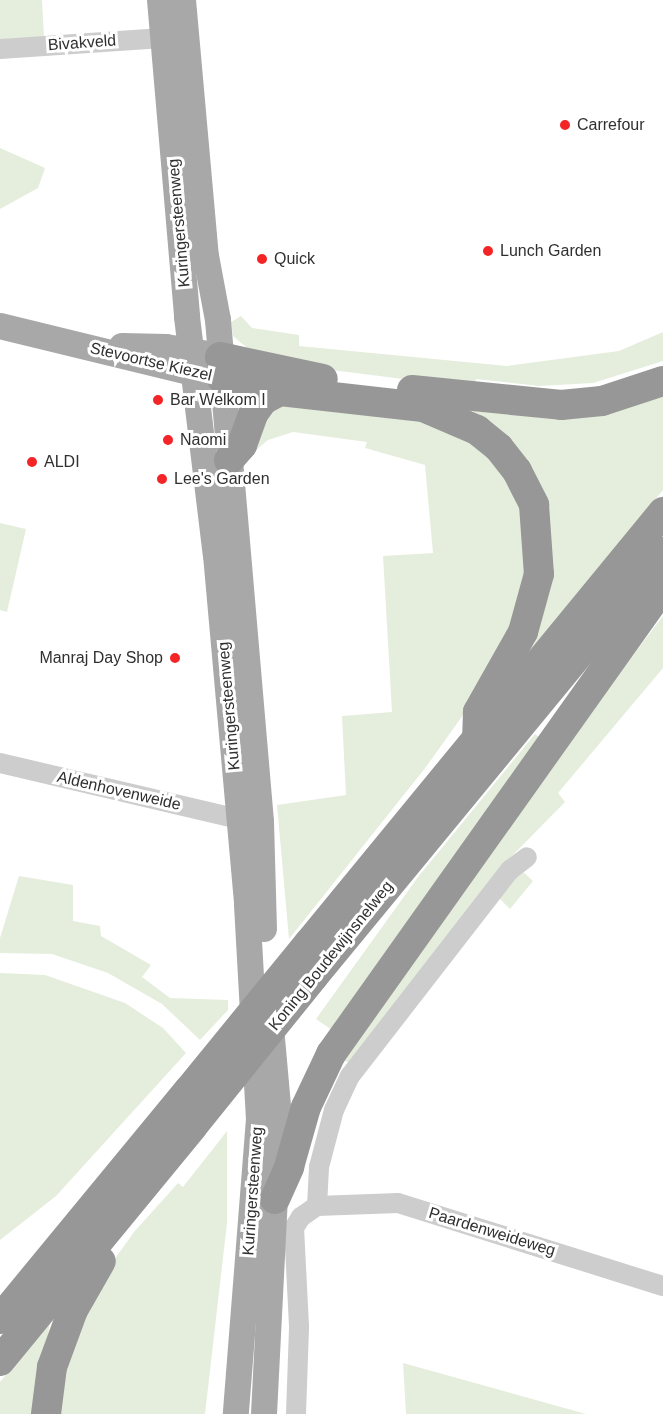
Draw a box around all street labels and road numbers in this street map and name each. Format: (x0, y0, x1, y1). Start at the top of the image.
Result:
street label: Bivakveld (47, 31, 117, 55)
street label: Kuringersteenweg (164, 158, 194, 288)
street label: Stevoortse Kiezel (88, 339, 214, 385)
street label: Kuringersteenweg (214, 641, 244, 771)
street label: Aldenhovenweide (55, 767, 183, 815)
street label: Koning Boudewijnsnelweg (265, 877, 397, 1035)
street label: Kuringersteenweg (239, 1126, 267, 1256)
street label: Paardenweideweg (426, 1204, 558, 1260)

